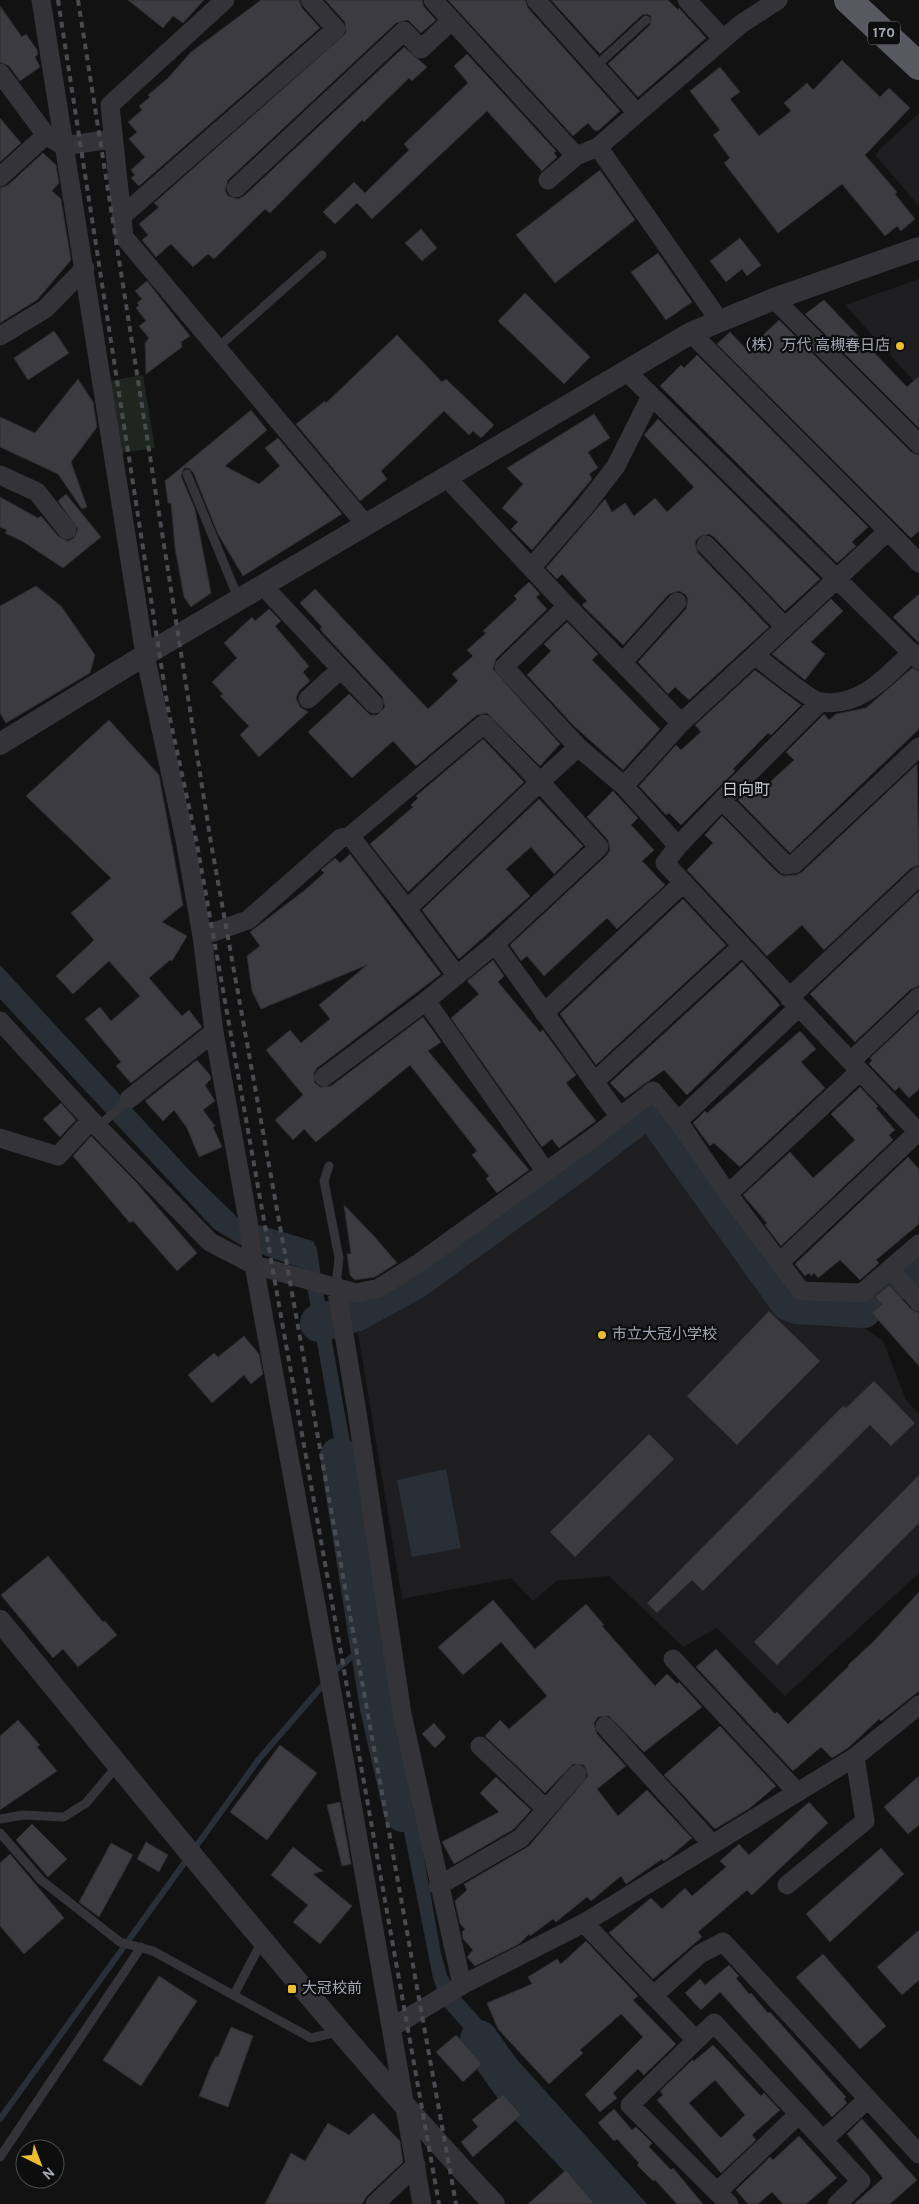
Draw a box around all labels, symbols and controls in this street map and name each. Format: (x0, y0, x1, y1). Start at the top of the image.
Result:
road number: 170 (868, 22, 900, 44)
place label: （株）万代 高槻春日店 (736, 336, 890, 356)
marker: （株）万代 高槻春日店 (894, 340, 906, 352)
district label: 日向町 (722, 781, 770, 801)
place label: 市立大冠小学校 (612, 1326, 717, 1345)
marker: 市立大冠小学校 (596, 1329, 608, 1341)
place label: 大冠校前 (302, 1980, 362, 1999)
marker: 大冠校前 (286, 1983, 298, 1995)
north arrow (15, 2139, 65, 2189)
text: N (38, 2163, 57, 2182)

